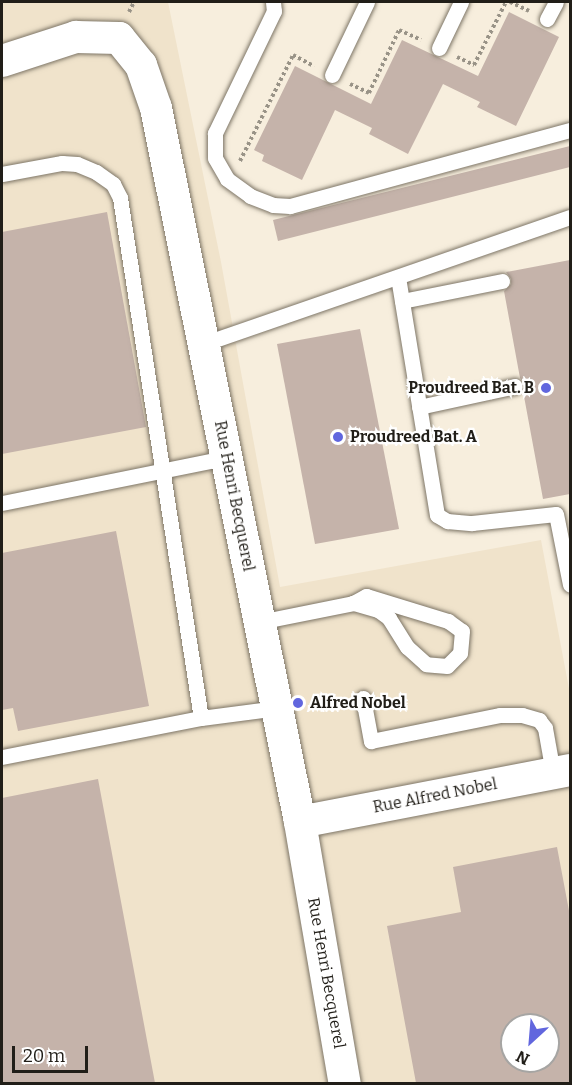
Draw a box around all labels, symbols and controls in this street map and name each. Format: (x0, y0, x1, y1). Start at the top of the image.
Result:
place label: Proudreed Bat. B (408, 378, 534, 398)
marker: Proudreed Bat. B (539, 381, 553, 395)
street label: Rue Henri Becquerel (210, 419, 258, 573)
place label: Proudreed Bat. A (350, 427, 477, 447)
marker: Proudreed Bat. A (331, 430, 345, 444)
place label: Alfred Nobel (310, 693, 406, 713)
marker: Alfred Nobel (291, 696, 305, 710)
street label: Rue Alfred Nobel (371, 775, 499, 817)
street label: Rue Henri Becquerel (303, 896, 349, 1050)
north arrow (500, 1013, 560, 1073)
scale bar (15, 1034, 92, 1072)
text: 20 m (23, 1045, 65, 1067)
text: N (513, 1047, 532, 1069)

